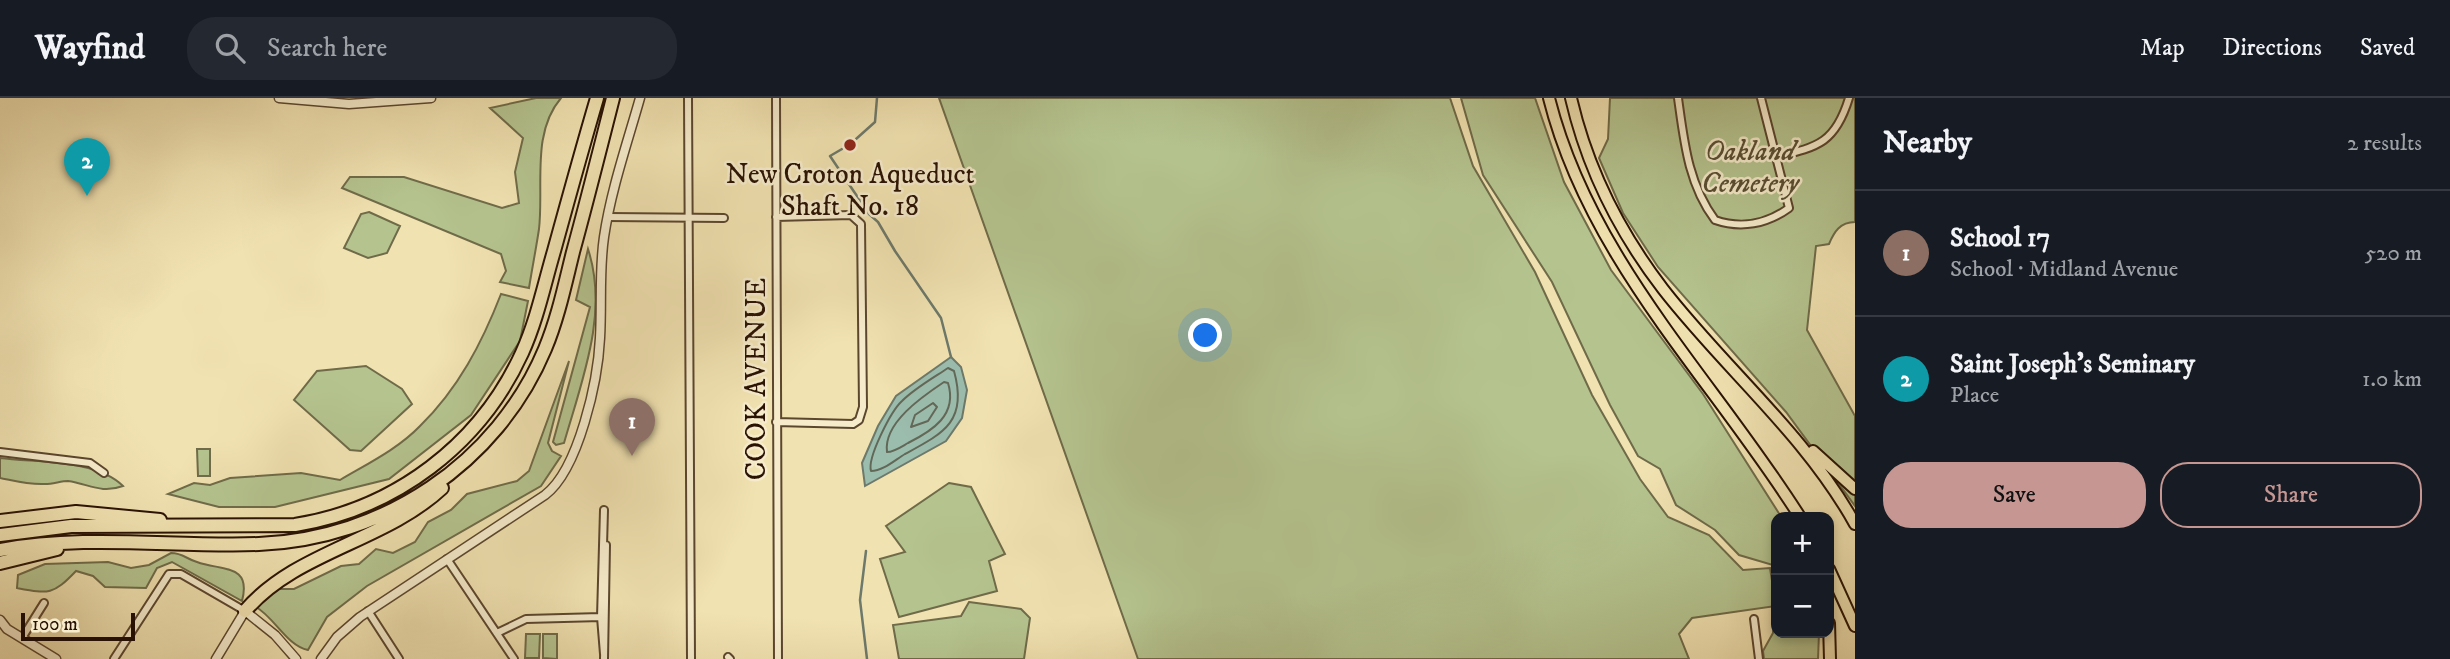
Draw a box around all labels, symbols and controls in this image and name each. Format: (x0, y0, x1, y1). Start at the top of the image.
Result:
search box (187, 17, 677, 80)
text: Wayfind (35, 28, 145, 69)
icon: search (211, 29, 249, 67)
text: Search here (267, 32, 387, 65)
text: Map (2140, 33, 2185, 63)
text: Directions (2223, 33, 2322, 63)
text: Saved (2360, 33, 2415, 63)
text: Nearby (1883, 125, 1972, 162)
text: 2 results (2347, 129, 2422, 158)
park label: Oakland Cemetery (1701, 134, 1801, 201)
marker: New Croton Aqueduct Shaft No. 18 (842, 137, 858, 153)
pin: 2 (64, 138, 110, 196)
place label: New Croton Aqueduct Shaft No. 18 (726, 157, 975, 224)
text: School 17 (1950, 222, 2050, 255)
text: 1 (1902, 239, 1910, 268)
text: 520 m (2365, 239, 2422, 268)
text: School · Midland Avenue (1950, 255, 2178, 284)
street label: COOK AVENUE (739, 278, 774, 480)
your location (1188, 318, 1222, 352)
text: Saint Joseph's Seminary (1950, 348, 2195, 381)
text: 2 (1900, 365, 1912, 394)
text: 1.0 km (2362, 365, 2422, 394)
text: Place (1950, 381, 1999, 410)
pin: 1 (609, 398, 655, 456)
button: Save (1883, 462, 2146, 528)
button: Share (2160, 462, 2422, 528)
map controls (1771, 512, 1834, 638)
button: + (1771, 512, 1834, 575)
button: − (1771, 575, 1834, 638)
scale bar (21, 610, 135, 642)
text: 100 m (32, 613, 78, 636)

